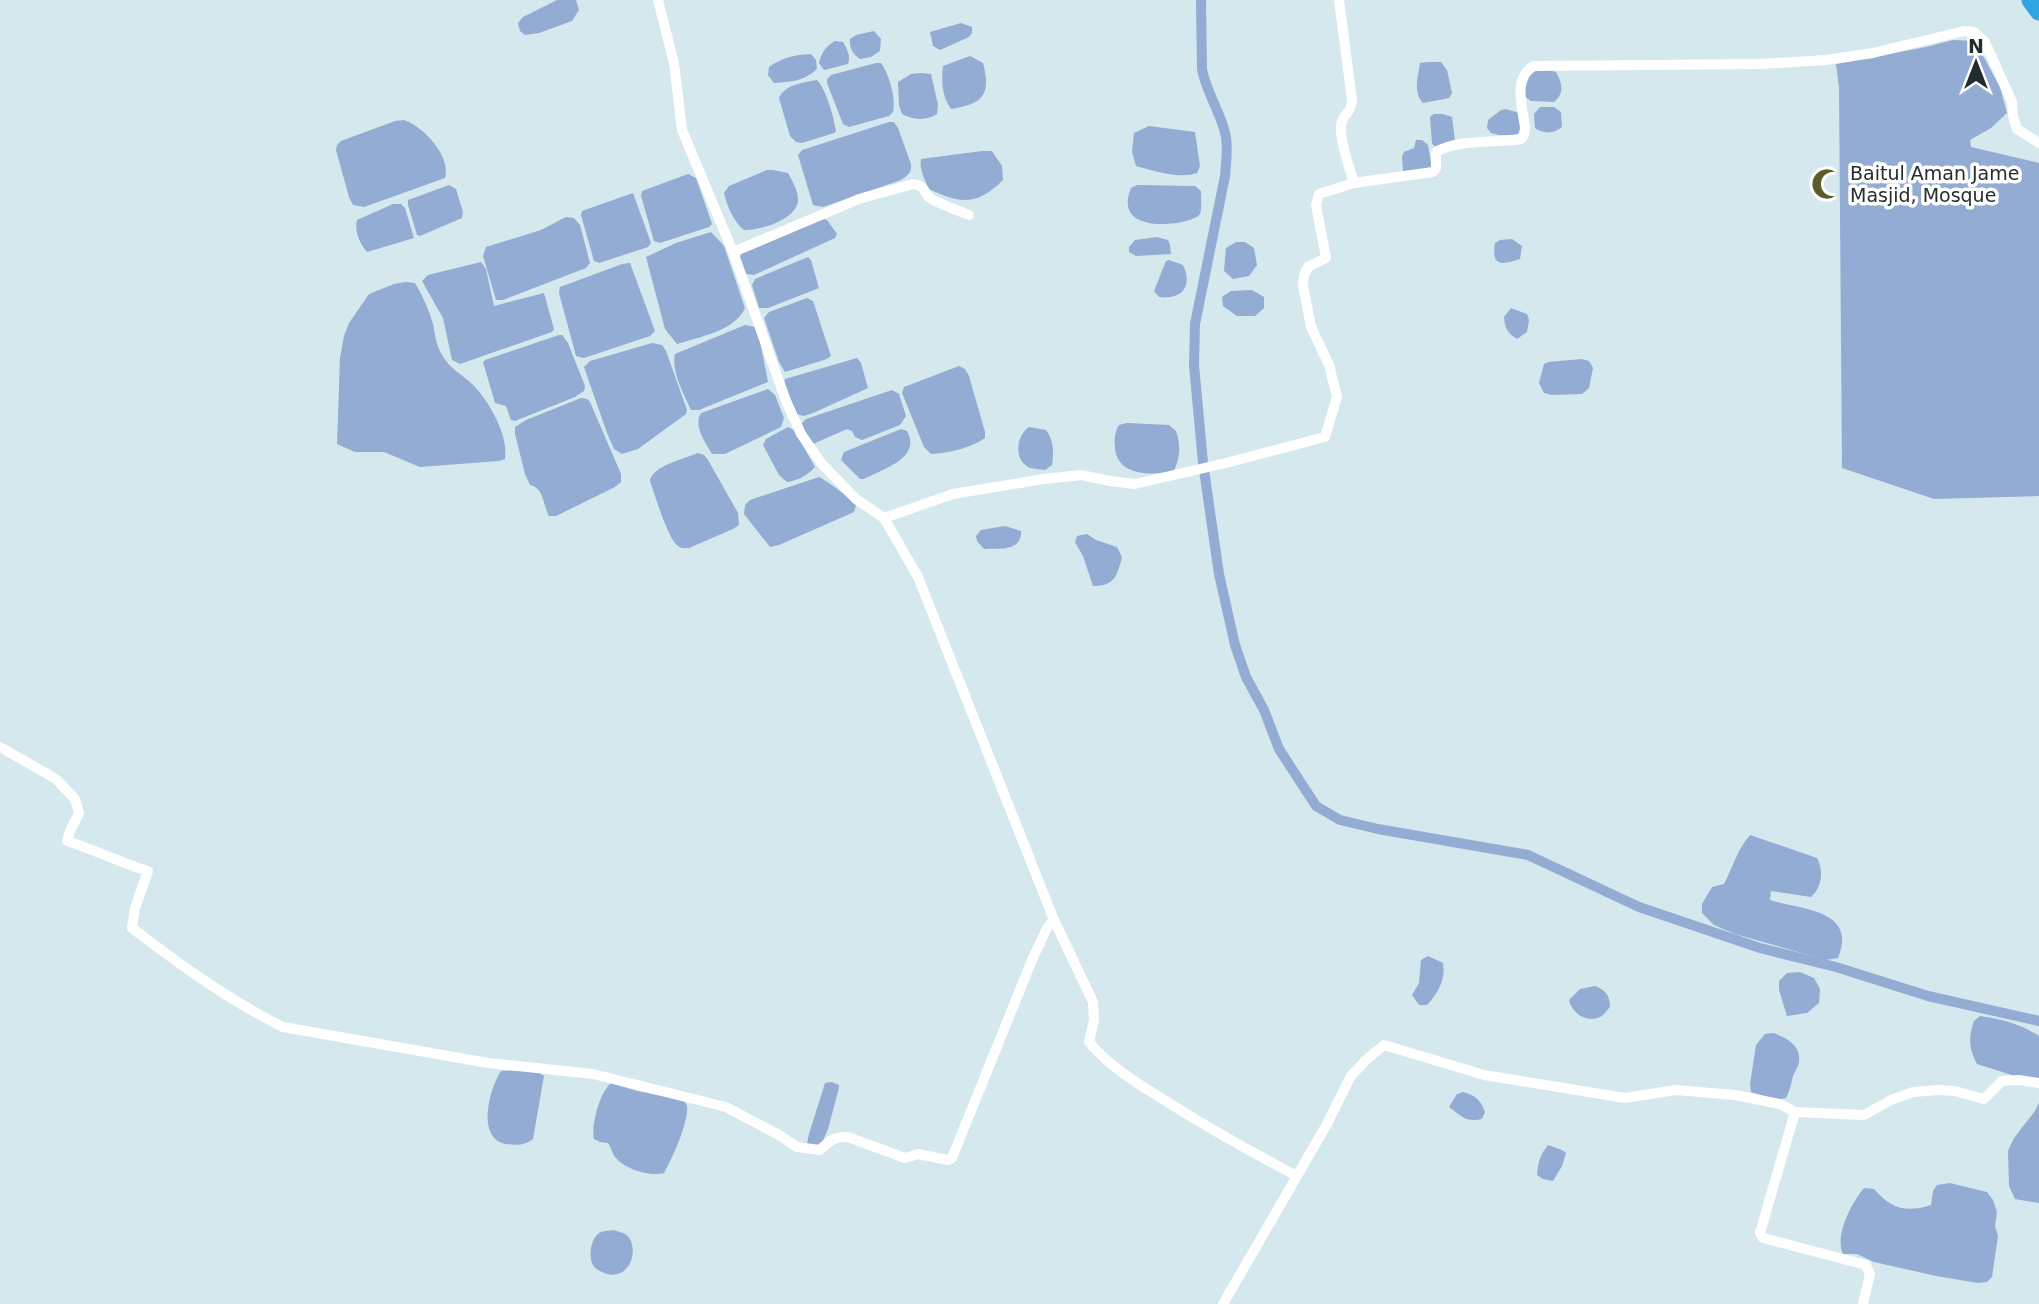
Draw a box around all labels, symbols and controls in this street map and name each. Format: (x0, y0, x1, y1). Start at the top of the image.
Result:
north arrow (1941, 28, 2011, 98)
text: N (1968, 35, 1984, 57)
place label: Baitul Aman Jame Masjid, Mosque (1850, 162, 2019, 206)
mosque icon: Baitul Aman Jame Masjid, Mosque (1810, 167, 1844, 201)

